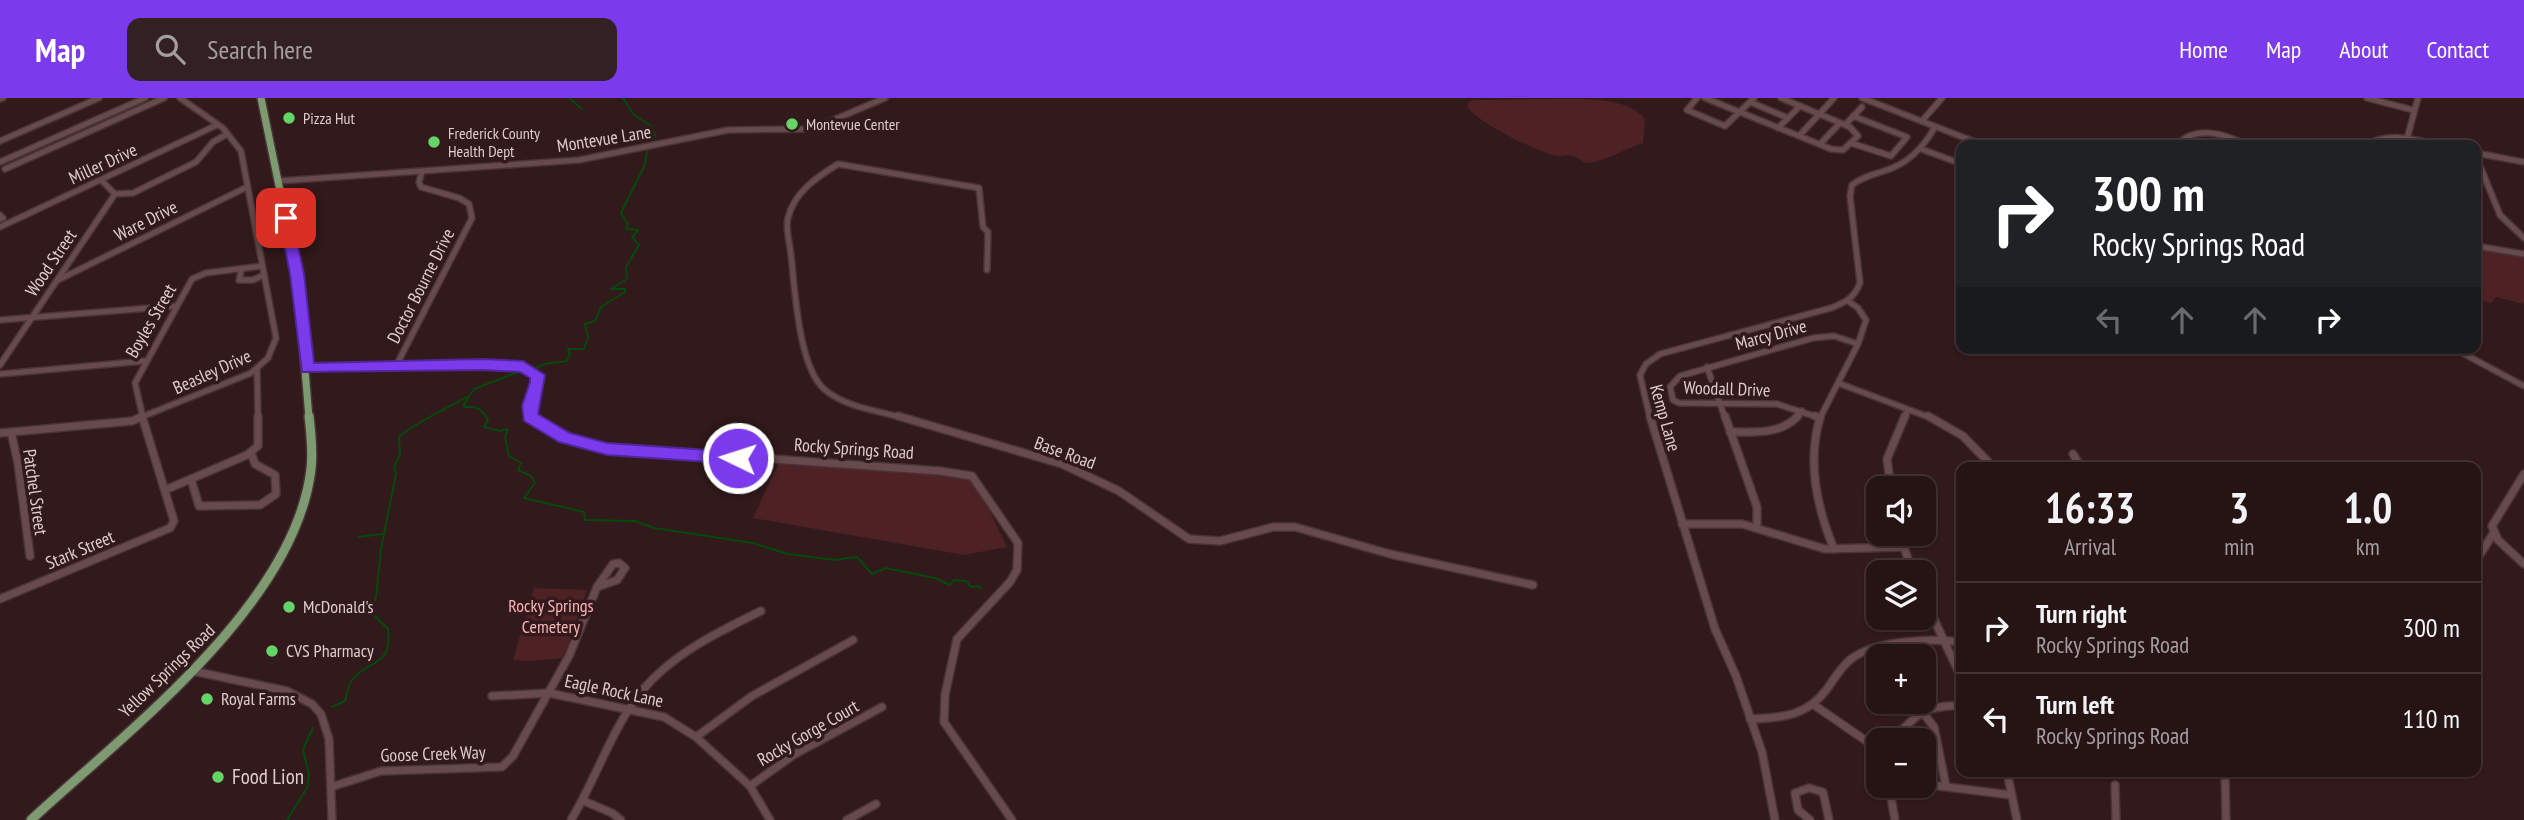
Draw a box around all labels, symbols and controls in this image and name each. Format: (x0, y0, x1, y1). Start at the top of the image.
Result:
search box (127, 18, 617, 81)
text: Map (35, 28, 85, 71)
icon: search (151, 30, 189, 68)
text: Search here (207, 33, 313, 66)
text: Home (2179, 34, 2228, 65)
text: Map (2266, 34, 2301, 65)
text: About (2339, 34, 2388, 65)
text: Contact (2426, 34, 2489, 65)
place label: Pizza Hut (303, 108, 356, 128)
marker: Pizza Hut (281, 110, 297, 126)
place label: Montevue Center (806, 114, 900, 134)
marker: Montevue Center (784, 116, 800, 132)
street label: Montevue Lane (555, 120, 653, 157)
place label: Frederick County Health Dept (448, 123, 540, 161)
marker: Frederick County Health Dept (426, 134, 442, 150)
street label: Miller Drive (65, 138, 141, 189)
text: 300 m (2092, 161, 2205, 225)
icon: right (1977, 168, 2068, 259)
pin (256, 188, 316, 248)
street label: Ware Drive (110, 195, 181, 246)
icon: arrive (267, 199, 305, 237)
text: Rocky Springs Road (2092, 223, 2305, 265)
street label: Doctor Bourne Drive (382, 224, 459, 347)
street label: Wood Street (20, 225, 81, 301)
street label: Boyles Street (120, 280, 181, 362)
icon: left (2090, 301, 2128, 339)
icon: ahead (2163, 301, 2201, 339)
icon: ahead (2236, 301, 2274, 339)
icon: right (2309, 301, 2347, 339)
street label: Marcy Drive (1733, 314, 1809, 355)
street label: Beasley Drive (169, 344, 255, 399)
street label: Woodall Drive (1683, 375, 1771, 402)
street label: Kemp Lane (1645, 382, 1686, 454)
position arrow (701, 421, 775, 495)
street label: Base Road (1031, 431, 1099, 474)
street label: Rocky Springs Road (793, 433, 915, 464)
street label: Patchel Street (18, 447, 53, 536)
map controls (1866, 476, 1936, 798)
button: sound (1866, 476, 1936, 546)
text: 16:33 (2045, 480, 2136, 535)
text: 3 (2229, 480, 2249, 535)
text: 1.0 (2343, 480, 2392, 535)
street label: Stark Street (42, 525, 118, 574)
text: Arrival (2064, 532, 2116, 561)
text: min (2224, 532, 2254, 561)
text: km (2356, 532, 2380, 561)
button: layers (1866, 560, 1936, 630)
park label: Rocky Springs Cemetery (508, 594, 594, 638)
place label: McDonald's (303, 595, 374, 618)
text: Turn right (2036, 597, 2127, 630)
marker: McDonald's (281, 599, 297, 615)
icon: right (1977, 609, 2015, 647)
text: 300 m (2402, 611, 2460, 644)
street label: Yellow Springs Road (114, 619, 220, 722)
text: Rocky Springs Road (2036, 630, 2189, 659)
place label: CVS Pharmacy (286, 639, 374, 662)
marker: CVS Pharmacy (264, 643, 280, 659)
button: + (1866, 644, 1936, 714)
street label: Eagle Rock Lane (563, 669, 666, 712)
place label: Royal Farms (221, 687, 296, 710)
text: Turn left (2036, 688, 2114, 721)
marker: Royal Farms (199, 691, 215, 707)
street label: Rocky Gorge Court (753, 694, 863, 771)
icon: left (1977, 700, 2015, 738)
text: 110 m (2402, 702, 2460, 735)
text: Rocky Springs Road (2036, 721, 2189, 750)
button: − (1866, 728, 1936, 798)
street label: Goose Creek Way (380, 740, 486, 767)
place label: Food Lion (232, 763, 304, 790)
marker: Food Lion (210, 769, 226, 785)

